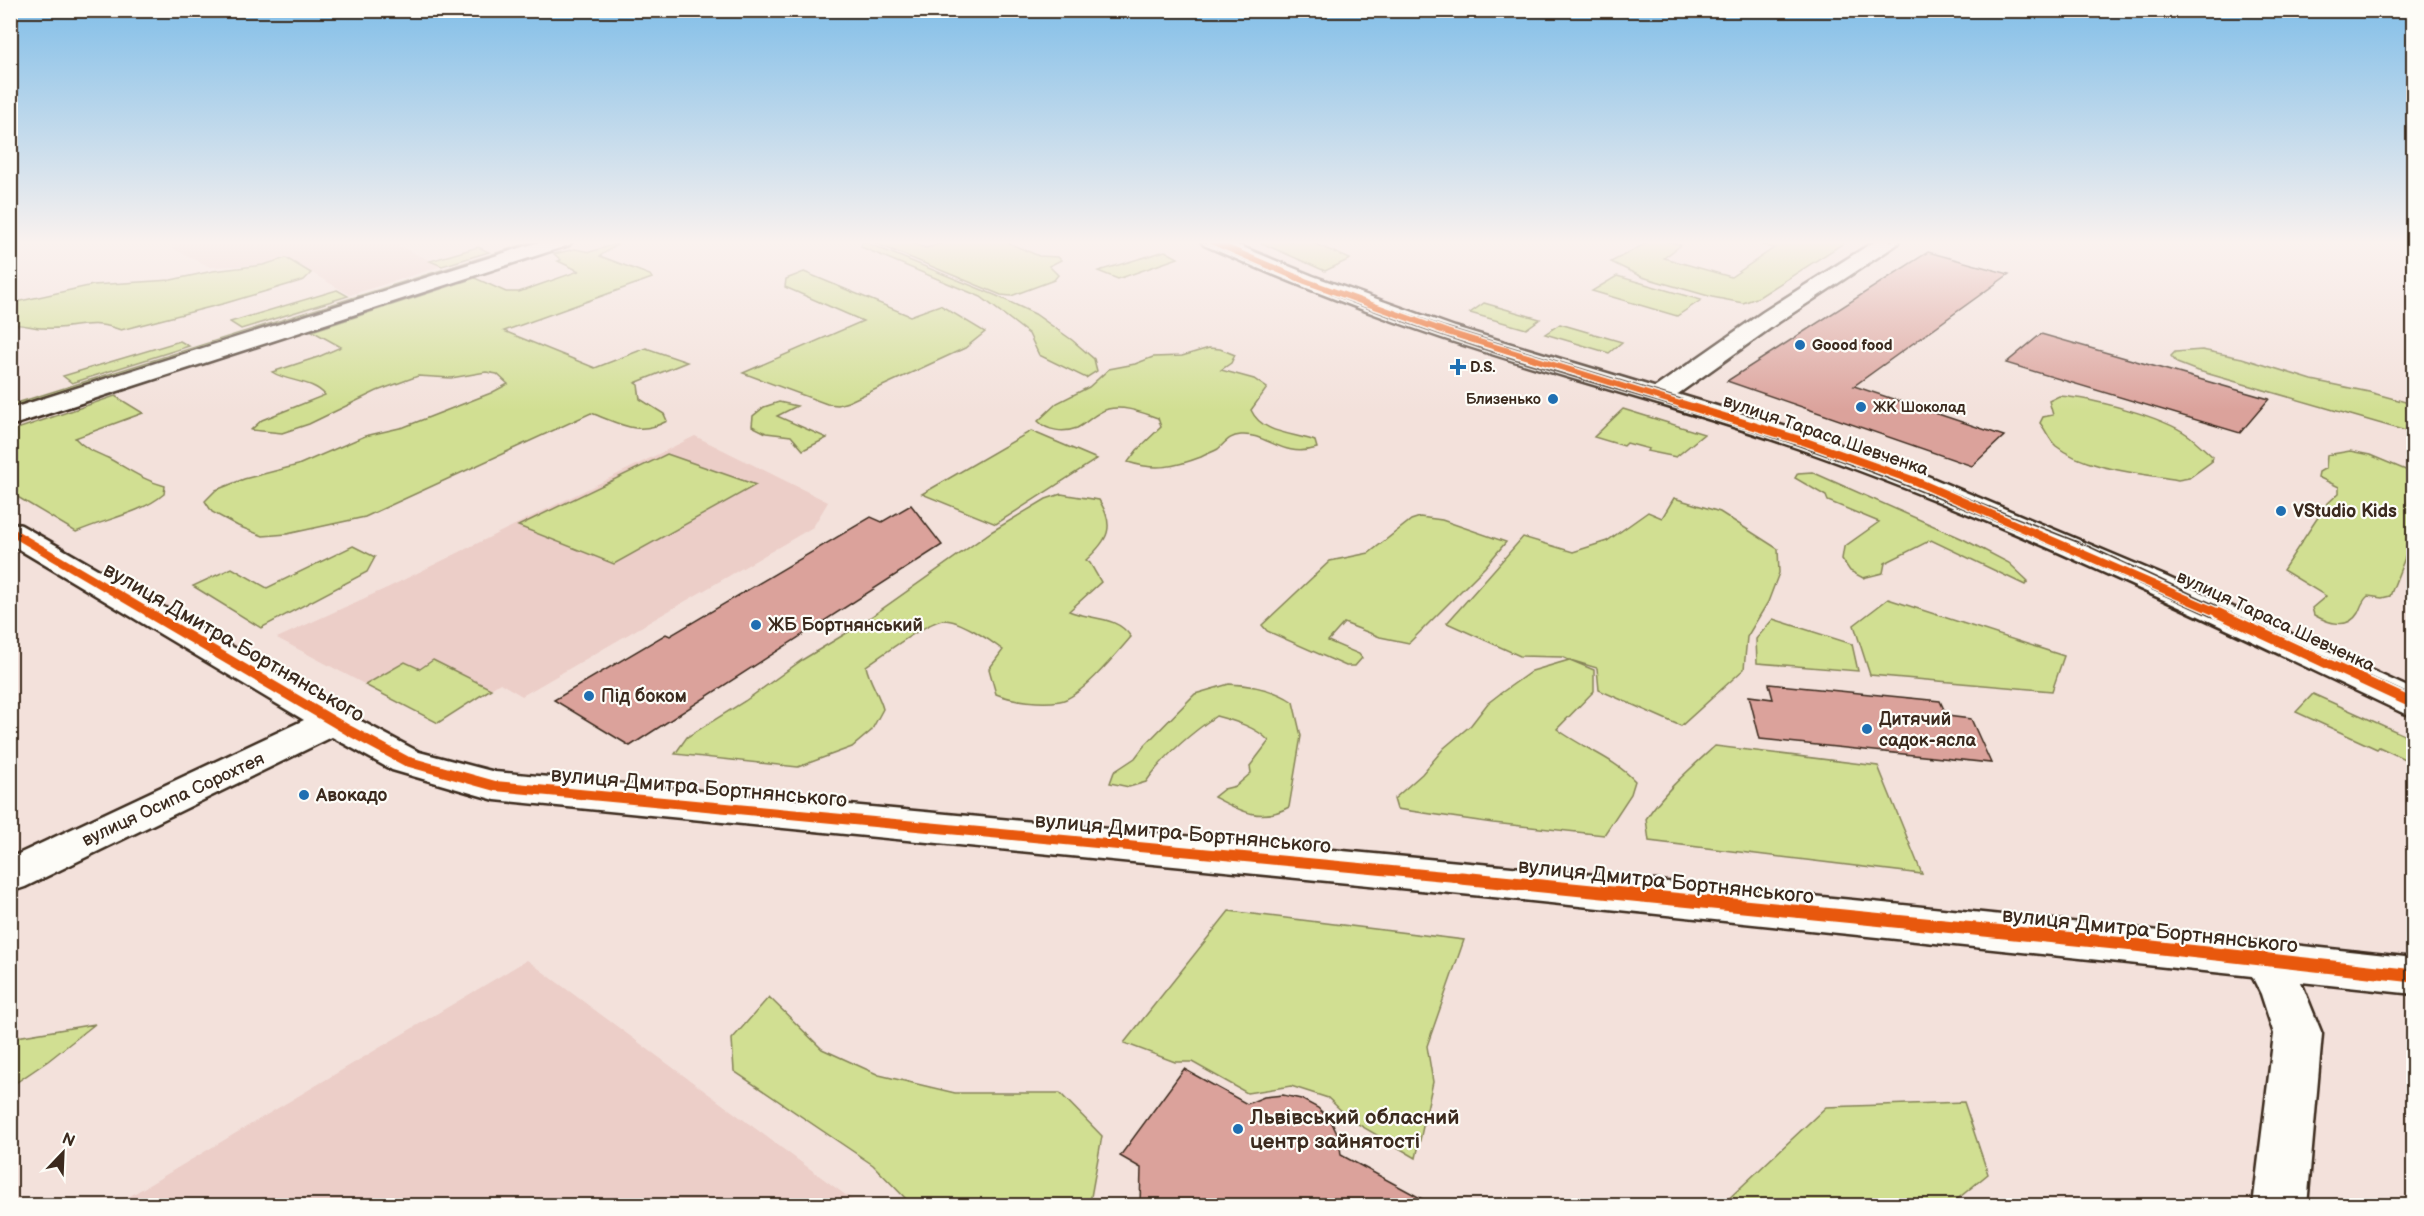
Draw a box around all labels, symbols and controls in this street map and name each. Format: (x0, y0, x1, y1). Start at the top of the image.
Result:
place label: Goood food (1812, 336, 1893, 355)
marker: Goood food (1793, 338, 1807, 352)
place label: D.S. (1470, 358, 1495, 377)
marker: D.S. (1451, 360, 1465, 374)
place label: Близенько (1466, 390, 1541, 409)
street label: вулиця Тараса Шевченка (1720, 390, 1932, 481)
marker: Близенько (1546, 392, 1560, 406)
place label: ЖК Шоколад (1873, 398, 1966, 417)
marker: ЖК Шоколад (1854, 400, 1868, 414)
place label: VStudio Kids (2293, 501, 2397, 522)
marker: VStudio Kids (2274, 504, 2288, 518)
street label: вулиця Дмитра Бортнянського (99, 557, 369, 728)
street label: вулиця Тараса Шевченка (2173, 566, 2378, 677)
place label: ЖБ Бортнянський (768, 615, 923, 636)
marker: ЖБ Бортнянський (749, 618, 763, 632)
place label: Під боком (601, 686, 687, 707)
marker: Під боком (582, 689, 596, 703)
place label: Дитячий садок-ясла (1879, 709, 1976, 751)
marker: Дитячий садок-ясла (1860, 722, 1874, 736)
street label: вулиця Осипа Сорохтея (79, 748, 268, 851)
street label: вулиця Дмитра Бортнянського (550, 762, 848, 813)
place label: Авокадо (315, 785, 387, 806)
marker: Авокадо (297, 788, 311, 802)
street label: вулиця Дмитра Бортнянського (1034, 808, 1332, 859)
street label: вулиця Дмитра Бортнянського (1517, 854, 1815, 909)
street label: вулиця Дмитра Бортнянського (2001, 903, 2299, 958)
place label: Львівський обласний центр зайнятості (1249, 1105, 1459, 1154)
marker: Львівський обласний центр зайнятості (1231, 1122, 1245, 1136)
north arrow (33, 1123, 93, 1183)
text: N (59, 1129, 78, 1152)

